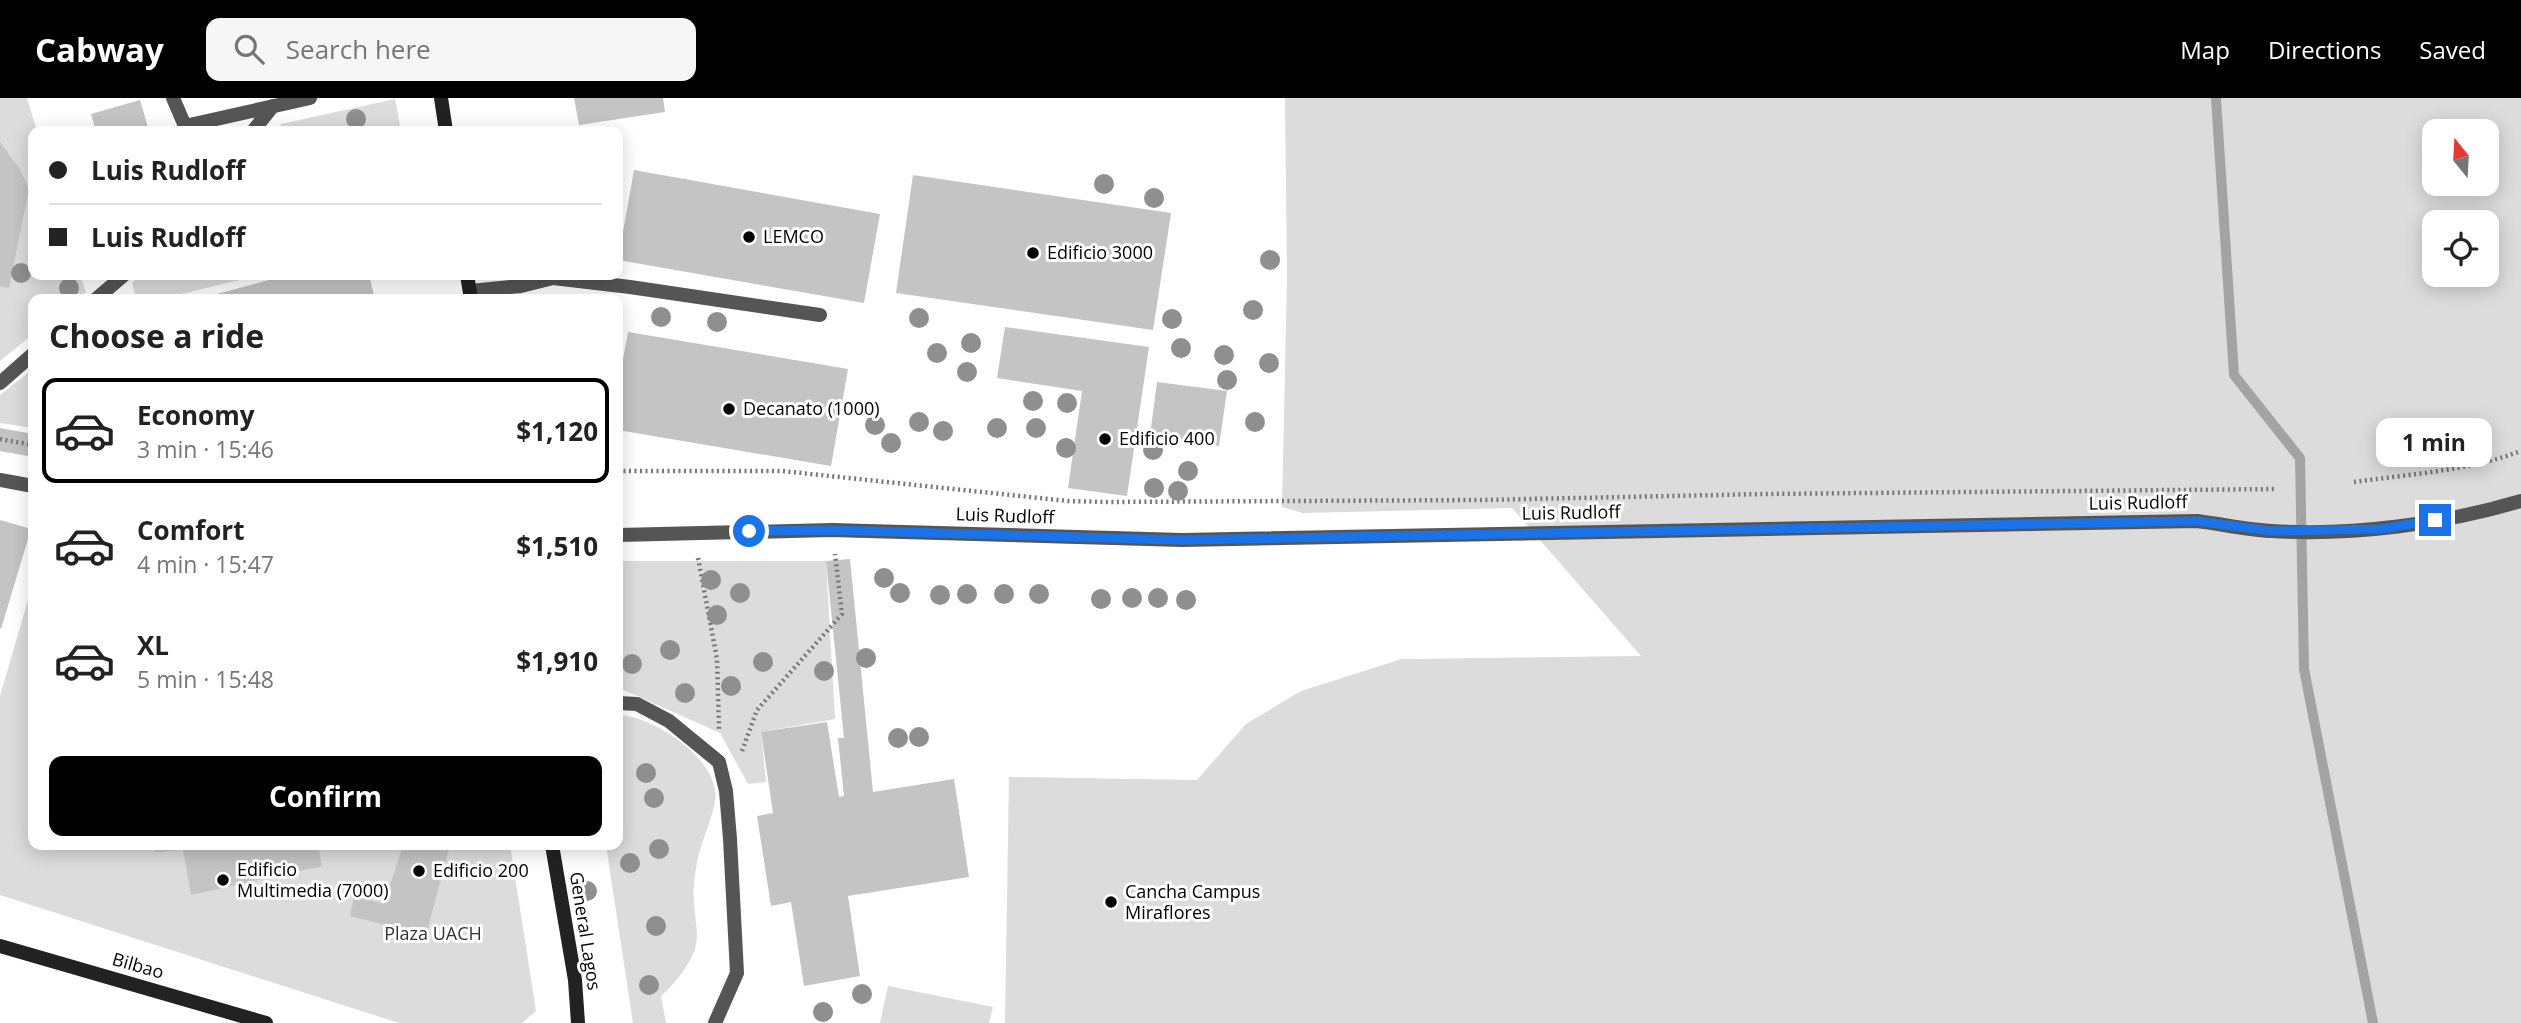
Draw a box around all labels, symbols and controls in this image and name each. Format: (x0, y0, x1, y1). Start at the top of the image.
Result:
search box (206, 18, 696, 81)
text: Cabway (35, 27, 164, 72)
icon: search (230, 30, 268, 68)
text: Search here (286, 31, 431, 67)
text: Map (2180, 33, 2230, 66)
text: Directions (2268, 33, 2381, 66)
text: Saved (2419, 33, 2486, 66)
north arrow (2422, 119, 2499, 196)
map controls (2422, 119, 2499, 287)
text: Luis Rudloff (91, 152, 245, 188)
button: locate (2422, 210, 2499, 287)
text: Luis Rudloff (91, 219, 245, 255)
place label: LEMCO (763, 224, 824, 248)
marker: LEMCO (741, 229, 757, 245)
place label: Edificio 3000 (1047, 240, 1153, 264)
marker: Edificio 3000 (1025, 245, 1041, 261)
text: Choose a ride (49, 314, 264, 357)
place label: Decanato (1000) (743, 396, 880, 420)
text: Economy (137, 397, 255, 433)
icon: car (53, 399, 116, 462)
marker: Decanato (1000) (721, 401, 737, 417)
text: $1,120 (516, 413, 598, 449)
callout: 1 min (2377, 418, 2493, 468)
place label: Edificio 400 (1119, 426, 1215, 450)
text: 1 min (2402, 426, 2466, 458)
marker: Edificio 400 (1097, 431, 1113, 447)
text: 3 min · 15:46 (137, 433, 274, 465)
street label: Luis Rudloff (2088, 489, 2189, 515)
street label: Luis Rudloff (1521, 499, 1622, 525)
street label: Luis Rudloff (955, 501, 1056, 529)
route end (2419, 504, 2451, 536)
text: Comfort (137, 512, 244, 548)
icon: car (53, 514, 116, 577)
route start (733, 515, 765, 547)
text: $1,510 (516, 528, 598, 564)
text: 4 min · 15:47 (137, 548, 274, 580)
text: XL (137, 627, 169, 663)
icon: car (53, 629, 116, 692)
text: $1,910 (516, 643, 598, 679)
text: 5 min · 15:48 (137, 663, 274, 695)
button: Confirm (49, 756, 602, 836)
place label: Edificio Multimedia (7000) (237, 857, 389, 902)
place label: Edificio 200 (433, 858, 529, 882)
marker: Edificio 200 (411, 863, 427, 879)
street label: General Lagos (565, 870, 607, 992)
marker: Edificio Multimedia (7000) (215, 872, 231, 888)
place label: Cancha Campus Miraflores (1125, 879, 1260, 924)
marker: Cancha Campus Miraflores (1103, 894, 1119, 910)
park label: Plaza UACH (384, 921, 482, 945)
street label: Bilbao (110, 946, 167, 984)

